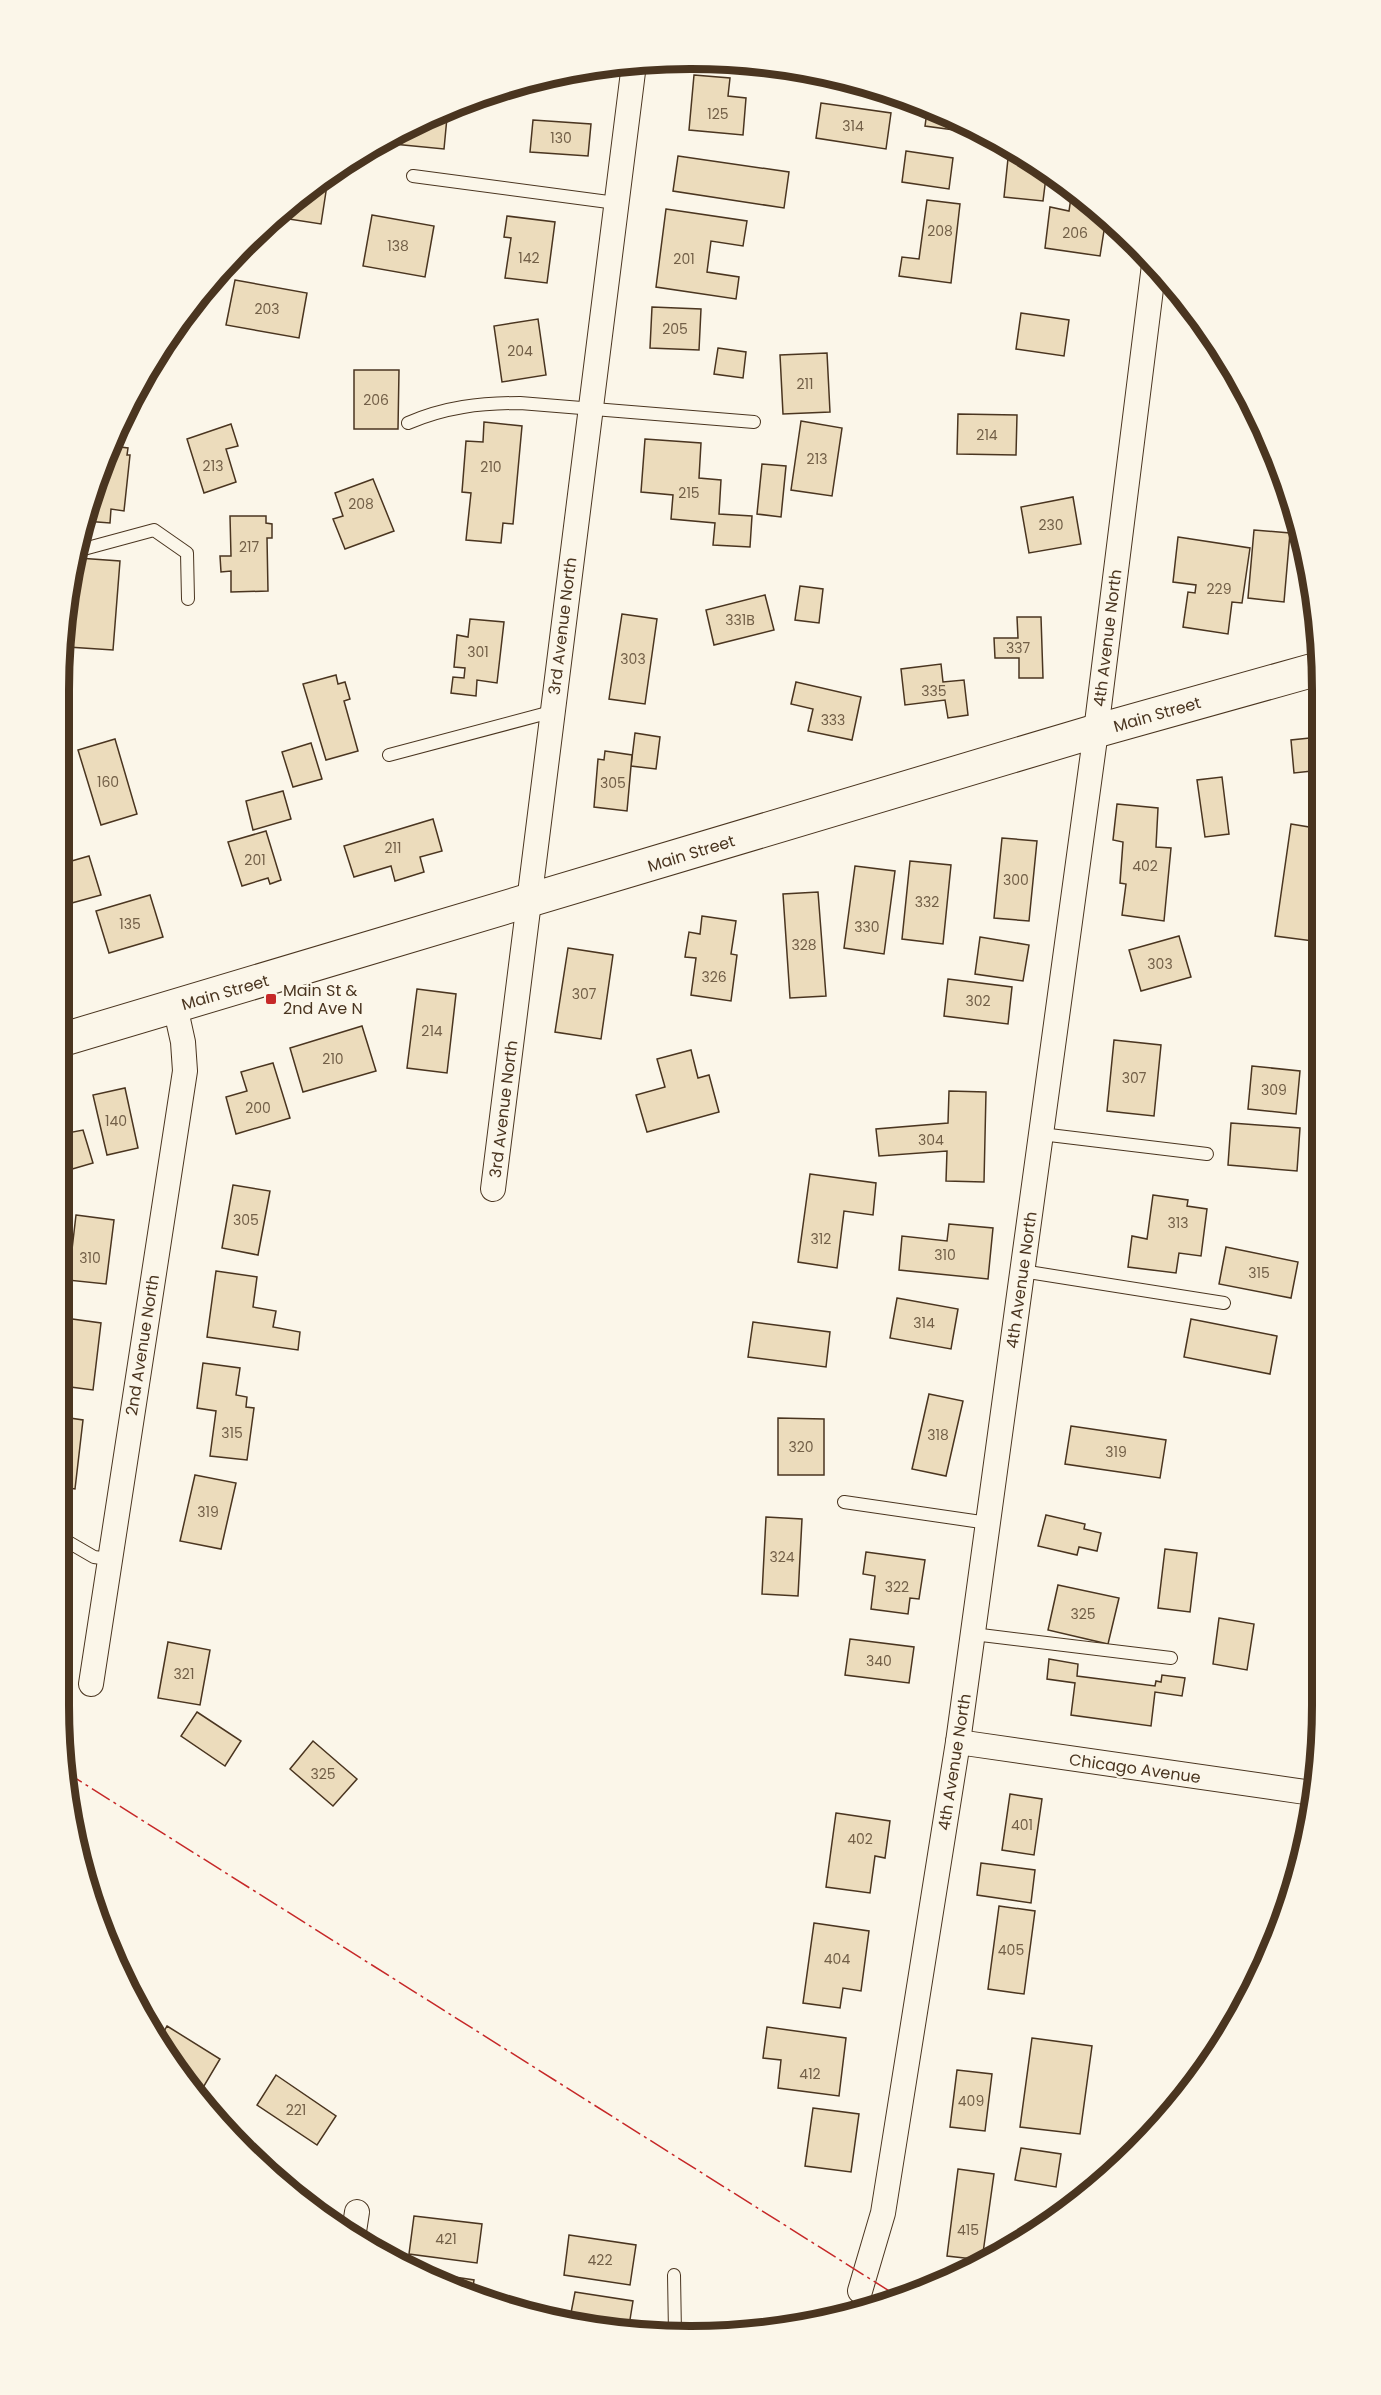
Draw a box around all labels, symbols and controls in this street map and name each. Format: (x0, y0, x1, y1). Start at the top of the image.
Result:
house number: 125 (707, 104, 729, 124)
house number: 314 (842, 116, 864, 136)
house number: 130 (550, 128, 572, 148)
house number: 208 (927, 221, 953, 241)
house number: 206 (1062, 223, 1088, 243)
house number: 138 (387, 236, 409, 256)
house number: 142 (518, 248, 540, 268)
house number: 201 (673, 249, 695, 269)
house number: 203 (254, 299, 280, 319)
house number: 205 (662, 319, 688, 339)
house number: 204 (507, 341, 533, 361)
house number: 211 (796, 374, 814, 394)
house number: 206 (363, 390, 389, 410)
house number: 214 (976, 425, 998, 445)
house number: 213 (807, 449, 827, 469)
house number: 213 (203, 456, 223, 476)
house number: 210 (480, 457, 502, 477)
house number: 215 (678, 483, 700, 503)
house number: 208 (348, 494, 374, 514)
house number: 230 (1038, 515, 1064, 535)
house number: 217 (239, 537, 259, 557)
street label: 3rd Avenue North (543, 556, 582, 696)
street label: 4th Avenue North (1088, 568, 1127, 708)
house number: 229 (1207, 579, 1231, 599)
house number: 331B (725, 610, 755, 630)
house number: 337 (1006, 638, 1030, 658)
house number: 301 (467, 642, 489, 662)
house number: 303 (620, 649, 646, 669)
house number: 335 (921, 681, 947, 701)
street label: Main Street (1111, 691, 1204, 738)
house number: 333 (821, 710, 845, 730)
house number: 160 (97, 772, 119, 792)
house number: 305 (600, 773, 626, 793)
street label: Main Street (645, 829, 738, 878)
house number: 211 (384, 838, 402, 858)
house number: 201 (244, 850, 266, 870)
house number: 402 (1132, 856, 1158, 876)
house number: 300 (1003, 870, 1029, 890)
house number: 332 (915, 892, 939, 912)
house number: 135 (119, 914, 141, 934)
house number: 330 (854, 917, 880, 937)
house number: 328 (791, 935, 817, 955)
house number: 303 (1147, 954, 1173, 974)
house number: 326 (701, 967, 727, 987)
street label: Main Street (179, 969, 272, 1016)
place label: Main St & 2nd Ave N (283, 979, 363, 1020)
house number: 307 (572, 984, 597, 1004)
house number: 302 (965, 991, 991, 1011)
marker: Main St & 2nd Ave N (264, 992, 278, 1006)
house number: 214 (421, 1021, 443, 1041)
street label: 3rd Avenue North (484, 1039, 523, 1179)
house number: 210 (322, 1049, 344, 1069)
house number: 307 (1122, 1068, 1147, 1088)
house number: 309 (1261, 1080, 1287, 1100)
house number: 200 (245, 1098, 271, 1118)
house number: 140 (105, 1111, 127, 1131)
house number: 304 (918, 1130, 944, 1150)
house number: 305 (233, 1210, 259, 1230)
street label: 4th Avenue North (1000, 1210, 1043, 1350)
house number: 313 (1168, 1213, 1188, 1233)
house number: 312 (811, 1229, 831, 1249)
house number: 310 (934, 1245, 956, 1265)
house number: 310 (79, 1248, 101, 1268)
house number: 315 (1248, 1263, 1270, 1283)
street label: 2nd Avenue North (120, 1273, 165, 1417)
house number: 314 (913, 1313, 935, 1333)
house number: 315 (221, 1423, 243, 1443)
house number: 318 (927, 1425, 949, 1445)
house number: 320 (788, 1437, 814, 1457)
house number: 319 (1105, 1442, 1127, 1462)
house number: 319 (197, 1502, 219, 1522)
house number: 324 (769, 1547, 795, 1567)
house number: 322 (885, 1577, 909, 1597)
house number: 325 (1070, 1604, 1096, 1624)
house number: 340 (866, 1651, 892, 1671)
house number: 321 (174, 1664, 194, 1684)
street label: 4th Avenue North (932, 1692, 977, 1832)
street label: Chicago Avenue (1068, 1748, 1202, 1789)
house number: 325 (310, 1764, 336, 1784)
house number: 401 (1011, 1815, 1033, 1835)
house number: 402 (847, 1829, 873, 1849)
house number: 405 (998, 1940, 1024, 1960)
house number: 404 (824, 1949, 850, 1969)
house number: 412 (799, 2064, 821, 2084)
house number: 409 (958, 2091, 984, 2111)
house number: 221 (286, 2100, 306, 2120)
house number: 415 (957, 2220, 979, 2240)
house number: 421 (435, 2229, 457, 2249)
house number: 422 (588, 2250, 612, 2270)

